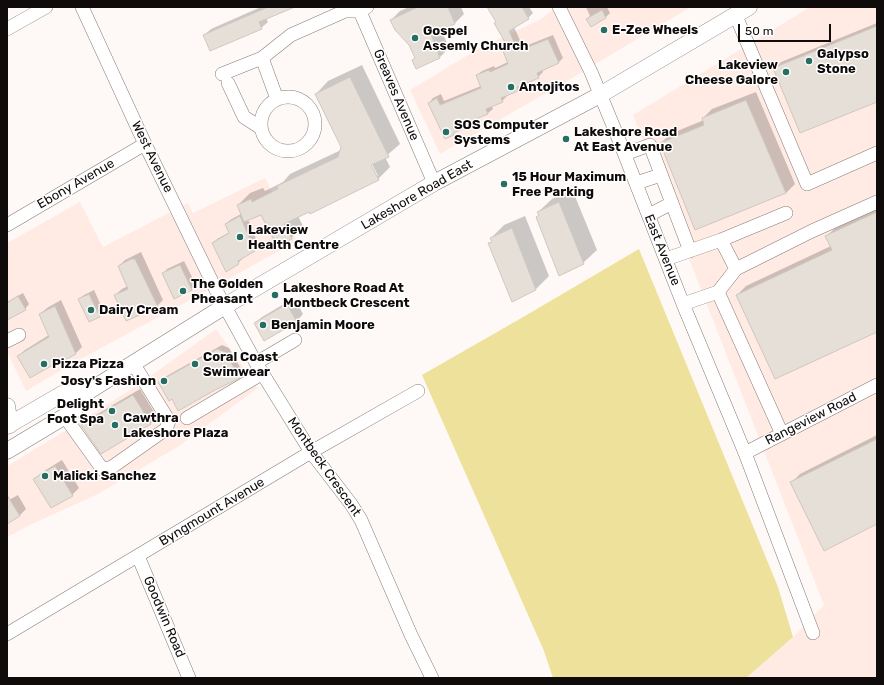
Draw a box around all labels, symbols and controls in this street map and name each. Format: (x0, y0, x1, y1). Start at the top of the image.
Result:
scale bar (740, 16, 833, 42)
place label: E-Zee Wheels (612, 22, 698, 38)
place label: Gospel Assemly Church (423, 23, 528, 54)
text: 50 m (745, 24, 773, 38)
marker: E-Zee Wheels (599, 25, 609, 35)
marker: Gospel Assemly Church (410, 33, 420, 43)
place label: Galypso Stone (817, 46, 869, 77)
street label: Greaves Avenue (370, 47, 422, 143)
marker: Galypso Stone (804, 56, 814, 66)
place label: Lakeview Cheese Galore (685, 57, 778, 88)
marker: Lakeview Cheese Galore (781, 67, 791, 77)
place label: Antojitos (519, 79, 579, 95)
marker: Antojitos (506, 82, 516, 92)
place label: SOS Computer Systems (454, 117, 548, 148)
street label: West Avenue (128, 119, 176, 195)
place label: Lakeshore Road At East Avenue (574, 124, 677, 155)
marker: SOS Computer Systems (441, 127, 451, 137)
marker: Lakeshore Road At East Avenue (561, 134, 571, 144)
street label: Ebony Avenue (35, 156, 117, 212)
street label: Lakeshore Road East (358, 157, 476, 233)
place label: 15 Hour Maximum Free Parking (512, 169, 626, 200)
marker: 15 Hour Maximum Free Parking (499, 179, 509, 189)
street label: East Avenue (641, 212, 683, 288)
place label: Lakeview Health Centre (248, 222, 339, 253)
marker: Lakeview Health Centre (235, 232, 245, 242)
place label: The Golden Pheasant (191, 276, 263, 307)
place label: Lakeshore Road At Montbeck Crescent (283, 280, 410, 311)
marker: The Golden Pheasant (178, 286, 188, 296)
marker: Lakeshore Road At Montbeck Crescent (270, 290, 280, 300)
place label: Dairy Cream (99, 302, 178, 318)
marker: Dairy Cream (86, 305, 96, 315)
place label: Benjamin Moore (271, 317, 375, 333)
marker: Benjamin Moore (258, 320, 268, 330)
place label: Coral Coast Swimwear (203, 349, 278, 380)
place label: Pizza Pizza (52, 356, 124, 372)
marker: Pizza Pizza (39, 359, 49, 369)
marker: Coral Coast Swimwear (190, 359, 200, 369)
place label: Josy's Fashion (61, 373, 156, 389)
marker: Josy's Fashion (159, 376, 169, 386)
street label: Rangeview Road (763, 389, 859, 449)
place label: Delight Foot Spa (47, 396, 104, 427)
marker: Delight Foot Spa (107, 406, 117, 416)
place label: Cawthra Lakeshore Plaza (123, 410, 228, 441)
street label: Montbeck Crescent (284, 414, 364, 520)
marker: Cawthra Lakeshore Plaza (110, 420, 120, 430)
place label: Malicki Sanchez (53, 468, 156, 484)
marker: Malicki Sanchez (40, 471, 50, 481)
street label: Byngmount Avenue (157, 474, 267, 550)
street label: Goodwin Road (140, 574, 188, 660)

